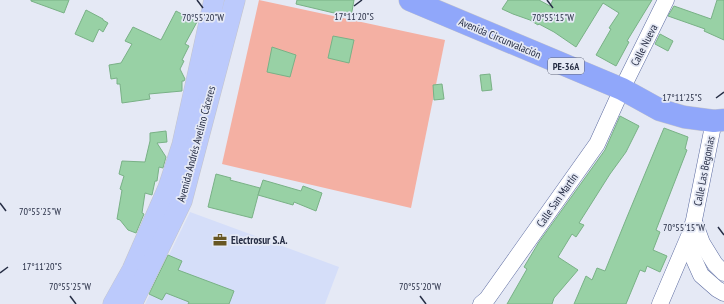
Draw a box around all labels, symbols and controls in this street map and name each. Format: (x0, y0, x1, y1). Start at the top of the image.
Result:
text: 17°11'20"S (334, 10, 374, 23)
text: 70°55'20"W (182, 11, 224, 24)
text: 70°55'15"W (532, 11, 574, 24)
street label: Avenida Circunvalación (457, 14, 543, 62)
street label: Calle Nueva (628, 22, 660, 68)
road number: PE-36A (548, 58, 584, 74)
street label: Avenida Andrés Avelino Cáceres (174, 84, 218, 204)
text: 17°11'25"S (662, 91, 702, 104)
street label: Calle Las Begonias (690, 135, 718, 207)
street label: Calle San Martín (533, 170, 581, 230)
text: 70°55'25"W (19, 205, 61, 218)
text: 70°55'15"W (663, 221, 705, 234)
office icon: Electrosur S.A. (212, 232, 228, 248)
place label: Electrosur S.A. (231, 233, 288, 247)
text: 17°11'20"S (22, 260, 62, 273)
text: 70°55'25"W (49, 280, 91, 293)
text: 70°55'20"W (399, 280, 441, 293)

